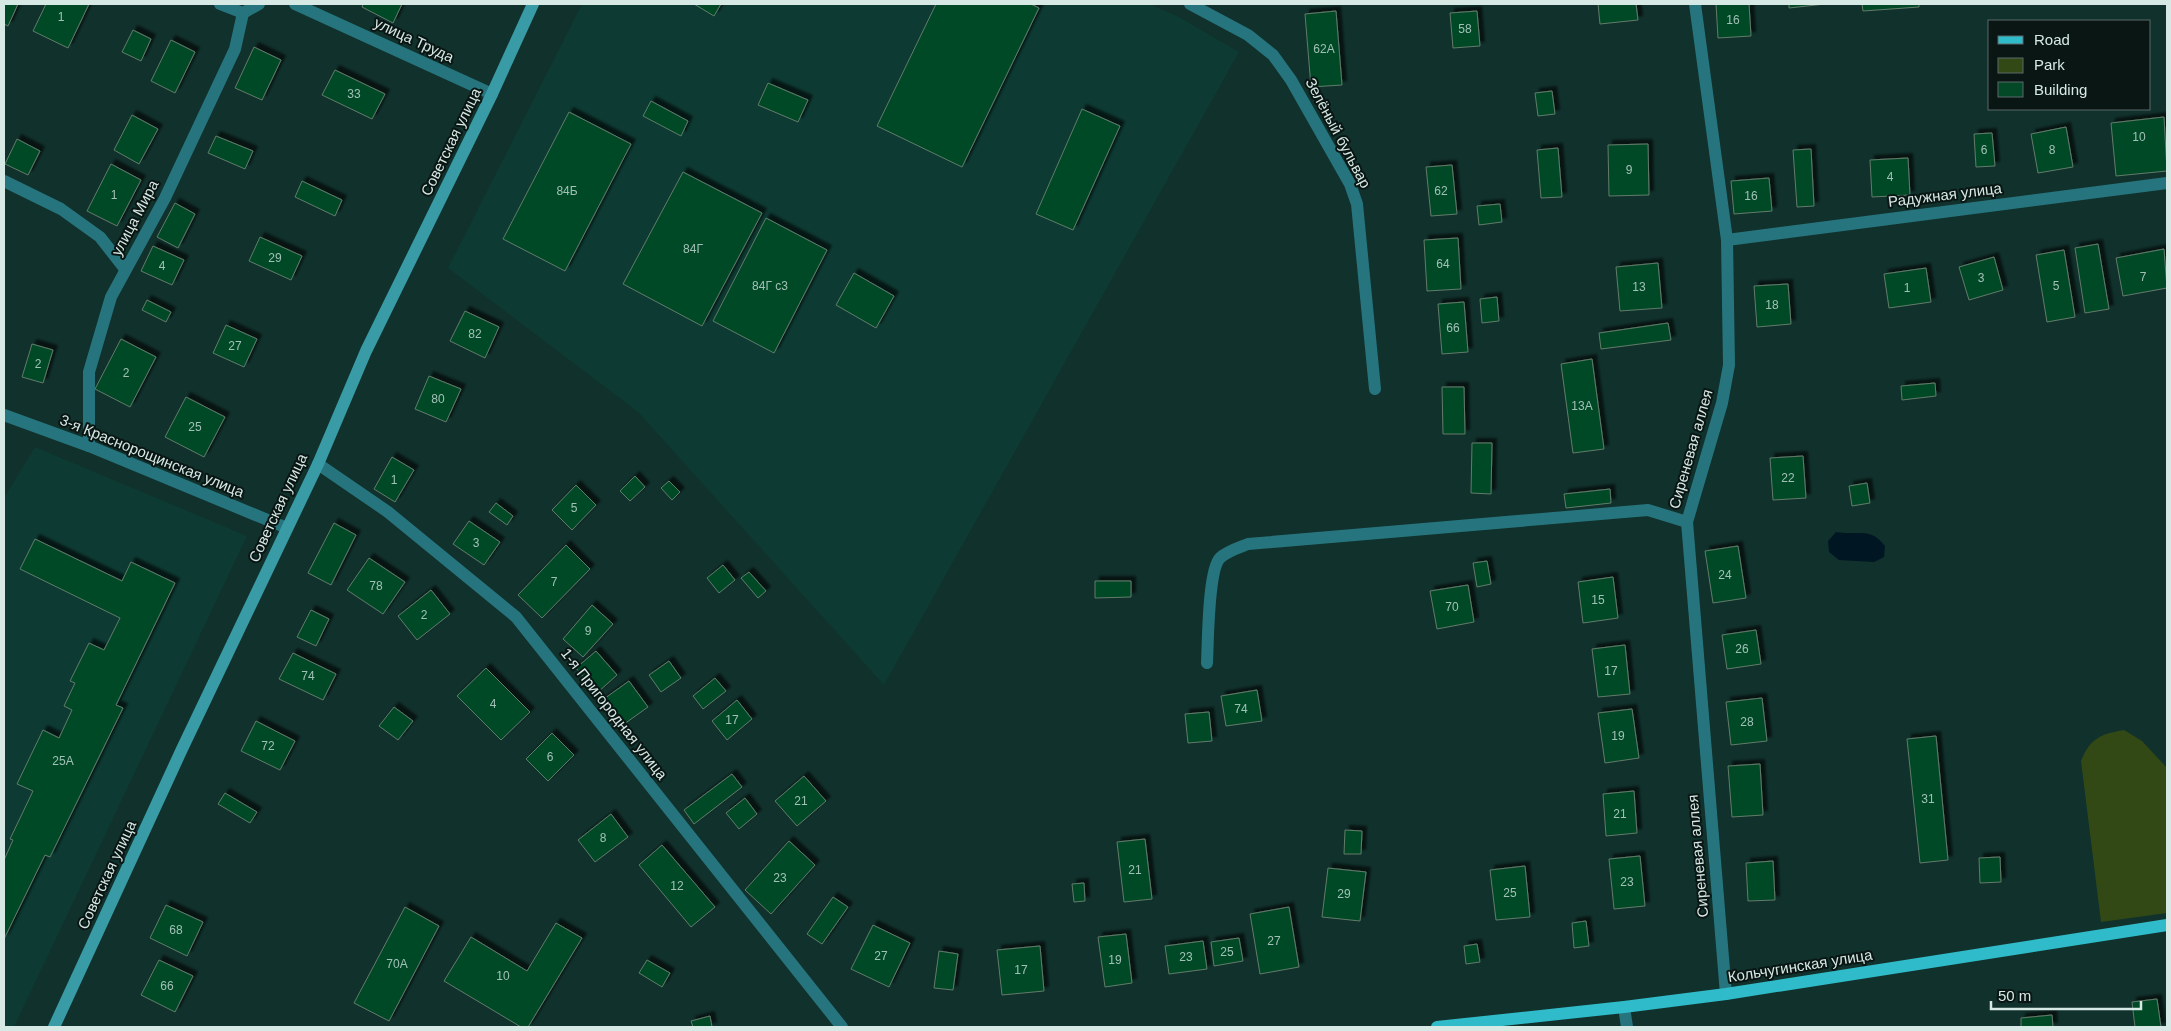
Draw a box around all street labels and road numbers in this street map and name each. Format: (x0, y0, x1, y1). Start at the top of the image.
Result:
street label: улица Труда (372, 14, 457, 66)
street label: Зелёный бульвар (1302, 75, 1375, 191)
street label: Советская улица (417, 85, 484, 198)
street label: улица Мира (108, 177, 162, 258)
street label: Радужная улица (1887, 179, 2003, 210)
street label: Сиреневая аллея (1665, 387, 1716, 510)
street label: 3-я Краснорощинская улица (58, 411, 247, 501)
street label: Советская улица (245, 450, 310, 565)
street label: 1-я Пригородная улица (558, 645, 671, 783)
street label: Сиреневая аллея (1684, 794, 1711, 918)
street label: Советская улица (74, 817, 139, 932)
street label: Кольчугинская улица (1726, 946, 1874, 985)

